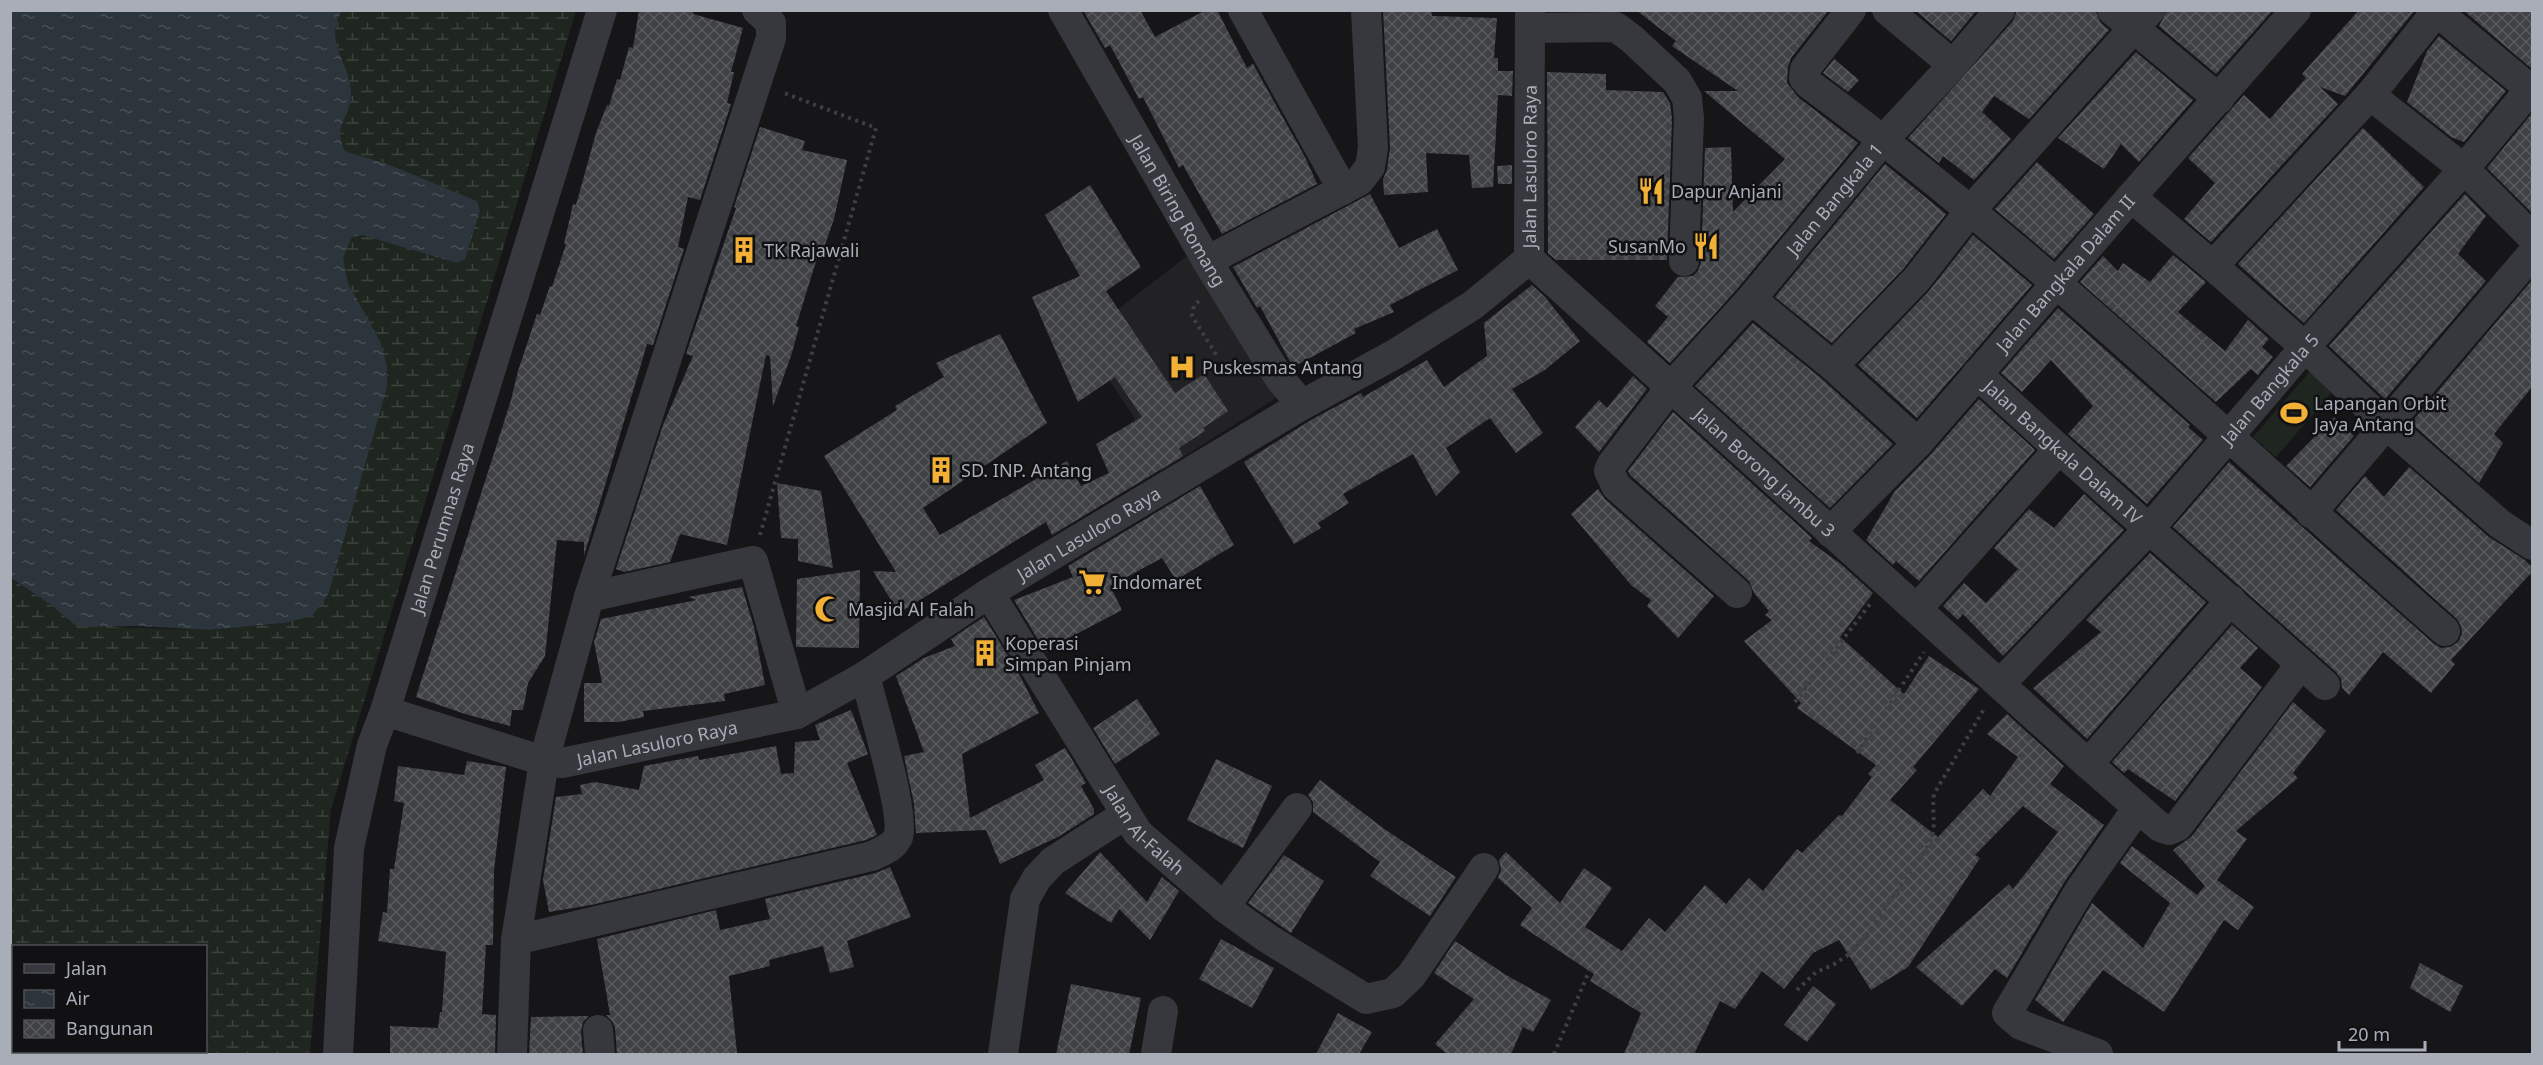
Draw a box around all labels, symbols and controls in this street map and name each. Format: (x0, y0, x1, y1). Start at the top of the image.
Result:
street label: Jalan Lasuloro Raya (1517, 85, 1542, 251)
street label: Jalan Biring Romang (1124, 128, 1232, 291)
street label: Jalan Bangkala 1 (1779, 138, 1888, 261)
restaurant icon: Dapur Anjani (1636, 176, 1666, 206)
place label: Dapur Anjani (1671, 179, 1782, 203)
street label: Jalan Bangkala Dalam II (1989, 189, 2140, 358)
restaurant icon: SusanMo (1691, 231, 1721, 261)
place label: SusanMo (1608, 234, 1686, 258)
building icon: TK Rajawali (729, 235, 759, 265)
place label: TK Rajawali (764, 238, 859, 262)
street label: Jalan Bangkala 5 (2214, 328, 2324, 451)
hospital icon: Puskesmas Antang (1167, 352, 1197, 382)
place label: Puskesmas Antang (1202, 355, 1363, 379)
street label: Jalan Bangkala Dalam IV (1977, 373, 2148, 529)
place label: Lapangan Orbit Jaya Antang (2312, 391, 2447, 436)
sports icon: Lapangan Orbit Jaya Antang (2279, 398, 2309, 428)
street label: Jalan Borong Jambu 3 (1688, 401, 1841, 542)
street label: Jalan Perumnas Raya (403, 440, 479, 618)
building icon: SD. INP. Antang (926, 455, 956, 485)
place label: SD. INP. Antang (961, 458, 1092, 482)
street label: Jalan Lasuloro Raya (1010, 481, 1165, 587)
supermarket icon: Indomaret (1077, 567, 1107, 597)
place label: Indomaret (1112, 570, 1202, 594)
mosque icon: Masjid Al Falah (813, 594, 843, 624)
place label: Masjid Al Falah (848, 597, 974, 621)
place label: Koperasi Simpan Pinjam (1005, 631, 1132, 676)
building icon: Koperasi Simpan Pinjam (970, 638, 1000, 668)
street label: Jalan Lasuloro Raya (573, 715, 740, 772)
street label: Jalan Al-Falah (1098, 778, 1190, 880)
legend (12, 945, 207, 1053)
text: Jalan (64, 956, 107, 980)
text: Air (66, 986, 90, 1010)
scale bar (2339, 1014, 2424, 1052)
text: Bangunan (66, 1016, 153, 1040)
text: 20 m (2348, 1022, 2390, 1046)

